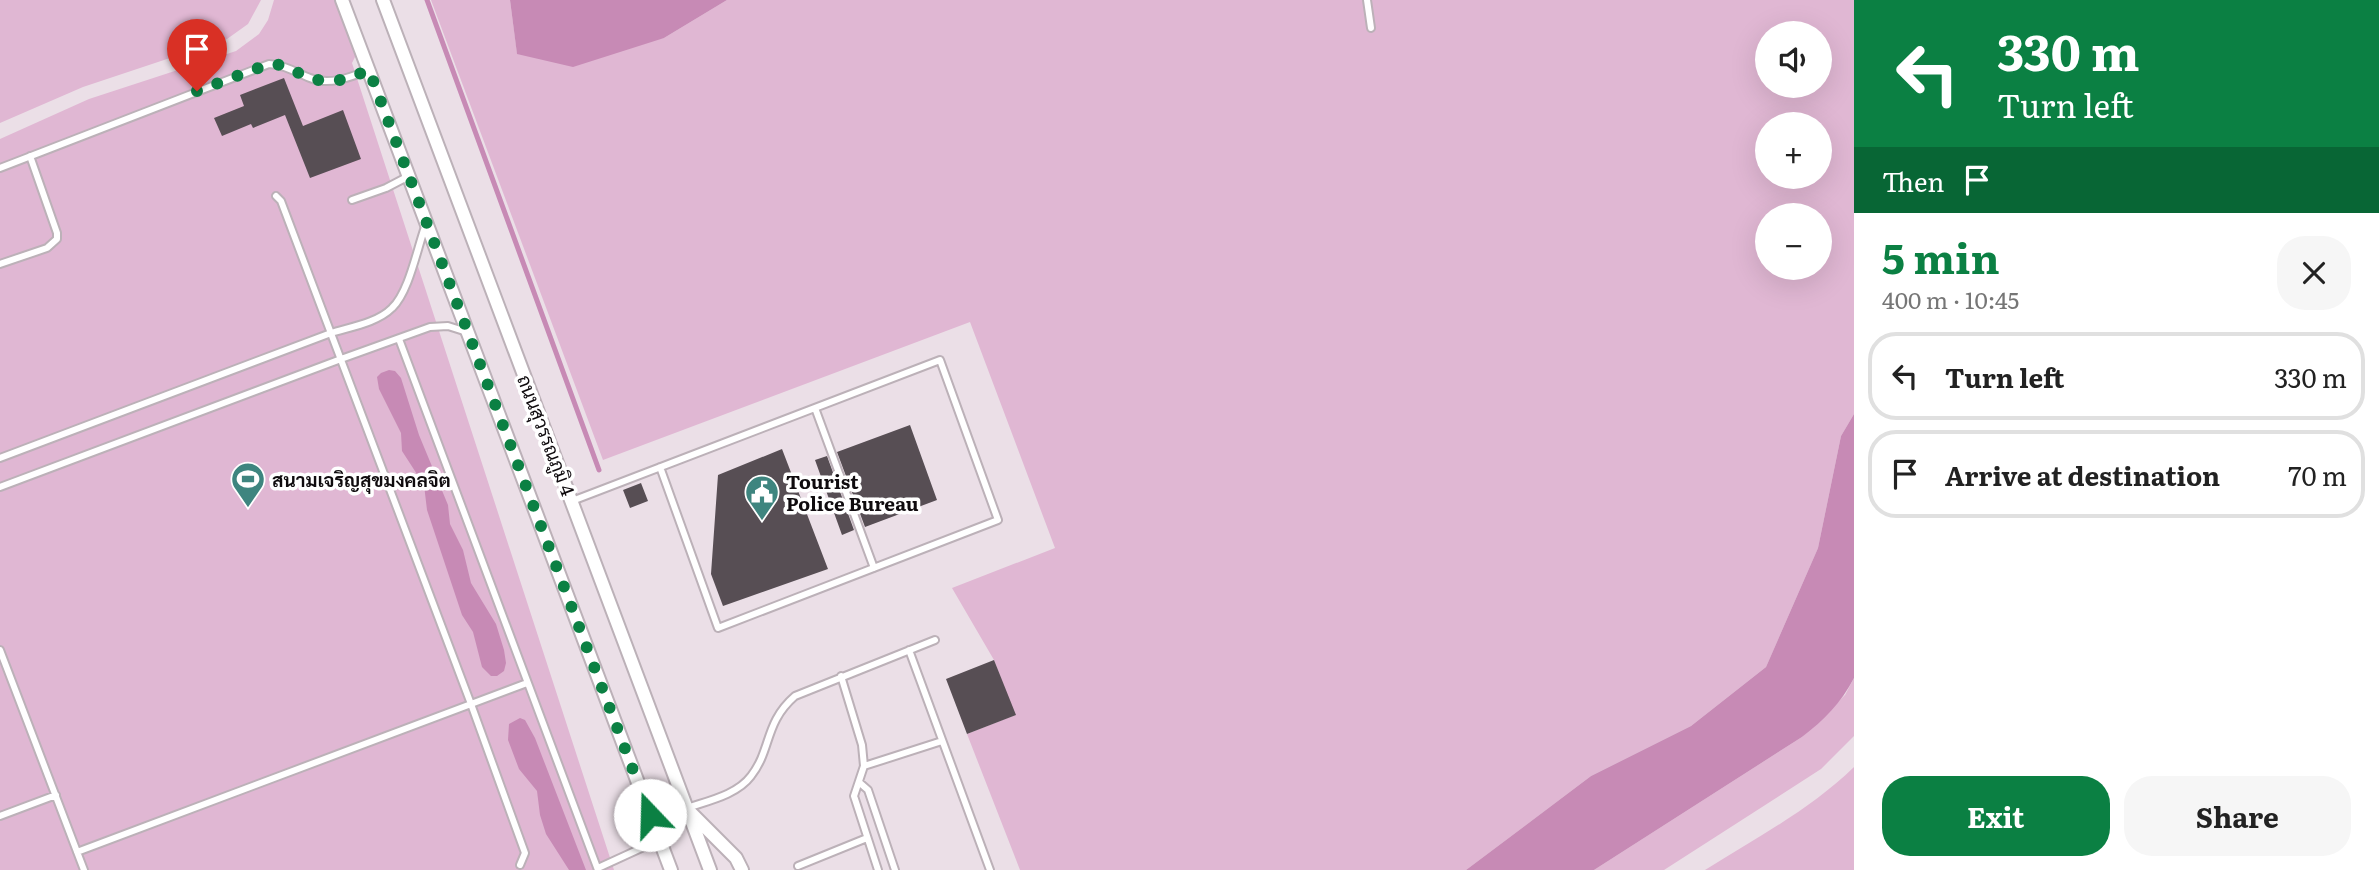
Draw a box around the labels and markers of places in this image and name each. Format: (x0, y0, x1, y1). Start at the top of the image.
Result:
pin (167, 19, 227, 91)
sports icon: สนามเจริญสุขมงคลจิต (229, 460, 267, 509)
place label: สนามเจริญสุขมงคลจิต (272, 465, 451, 495)
place label: Tourist Police Bureau (786, 467, 919, 517)
public building icon: Tourist Police Bureau (743, 473, 781, 522)

